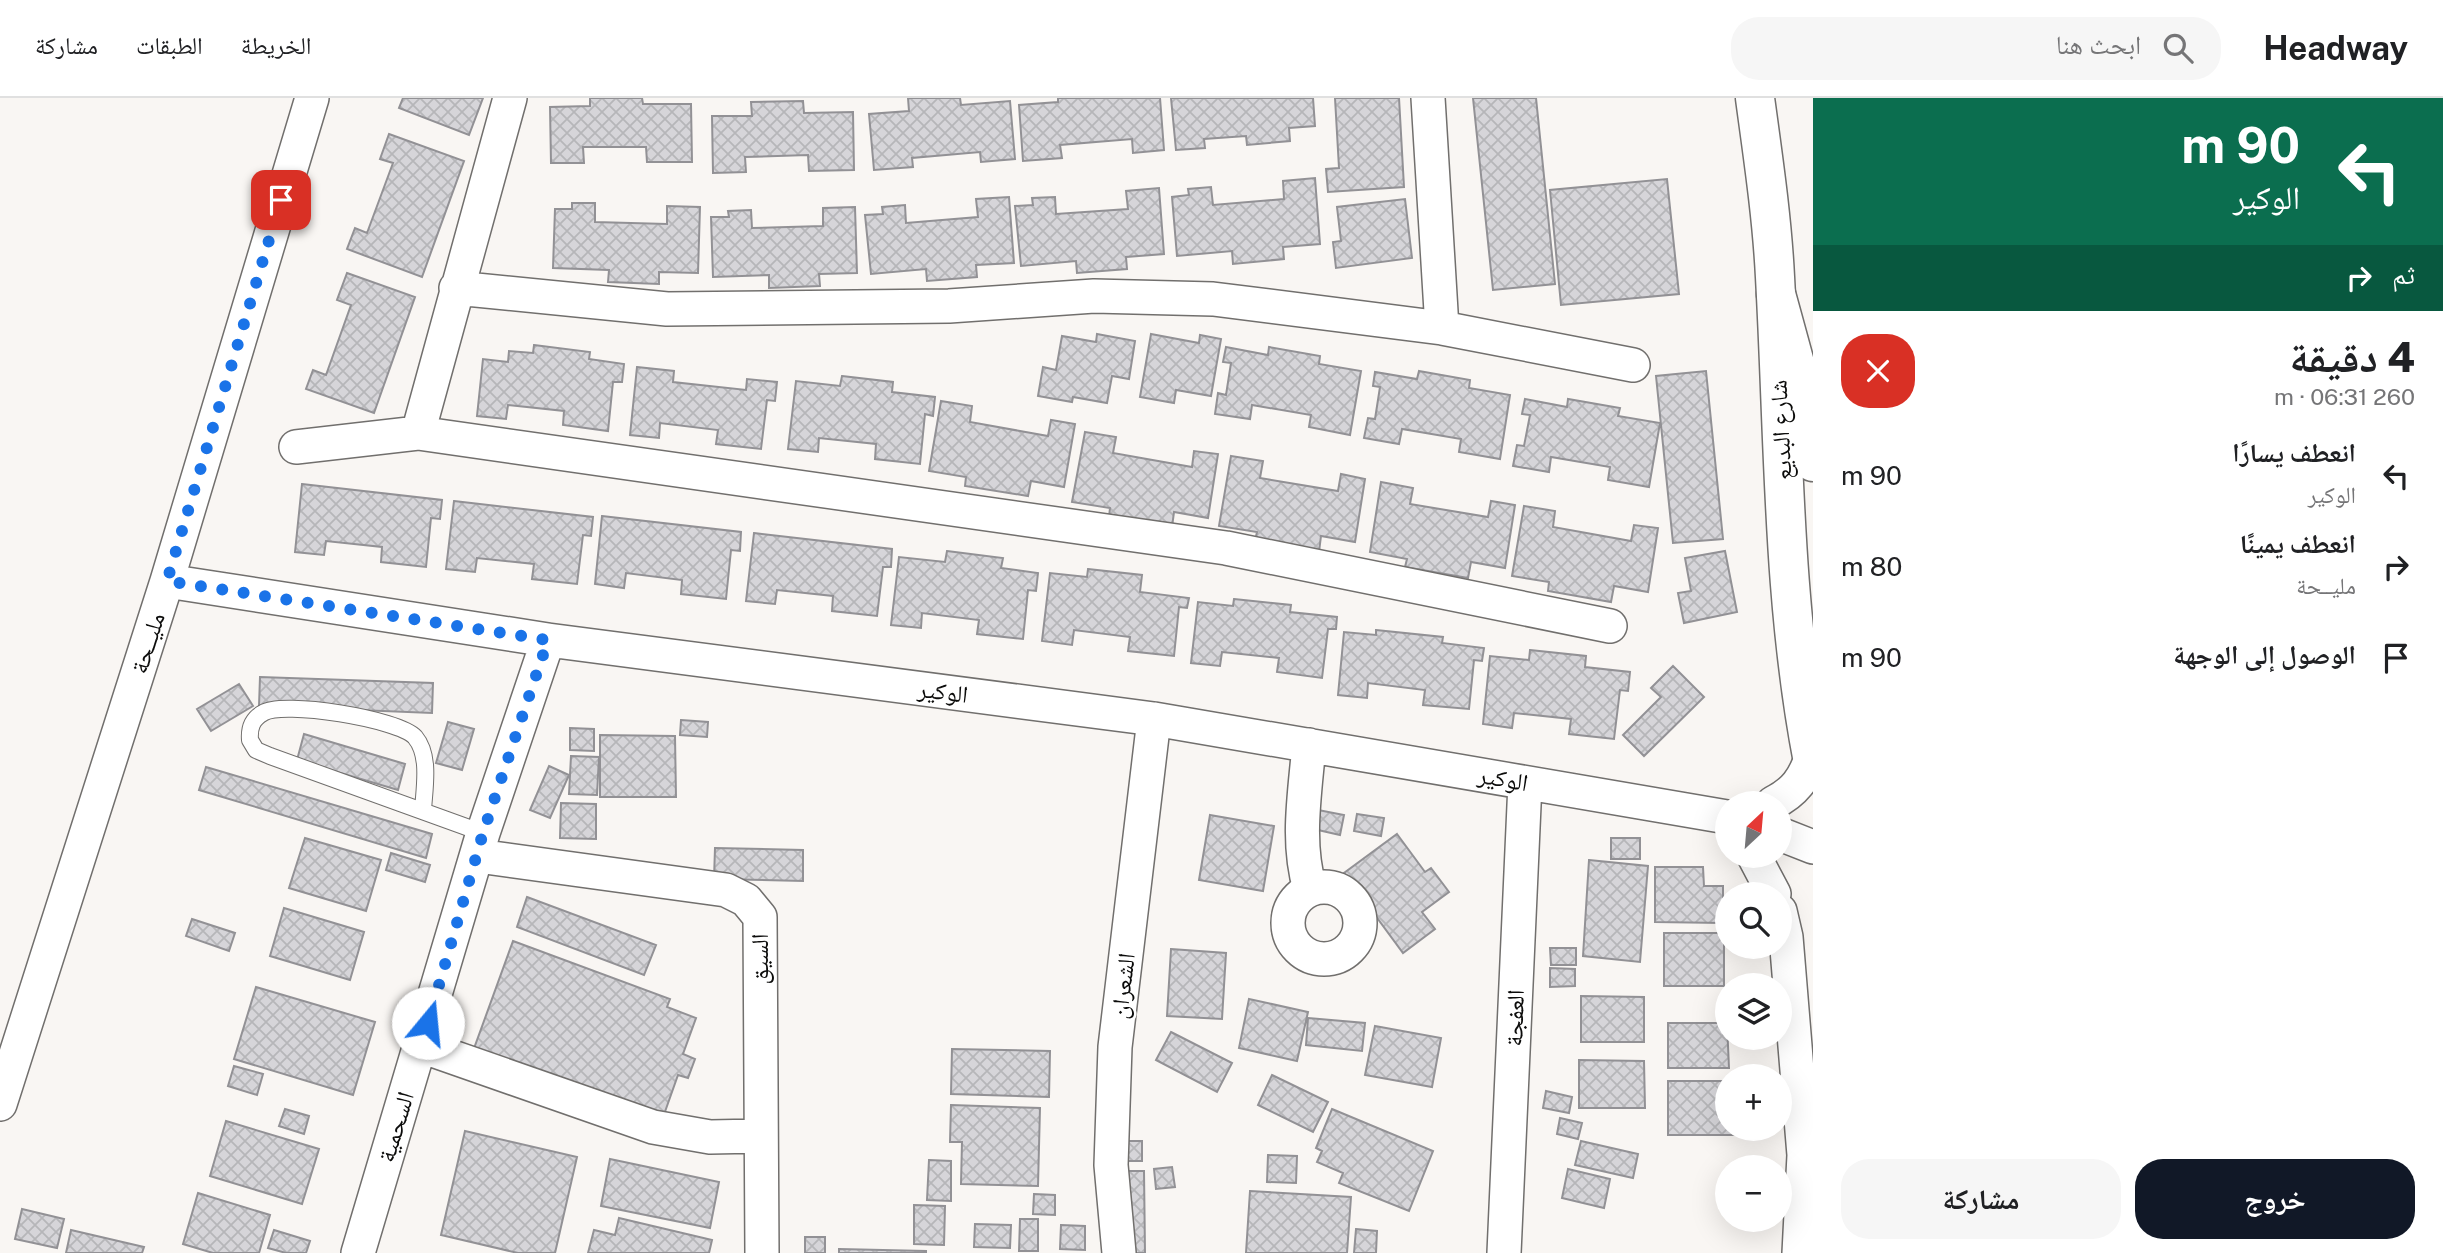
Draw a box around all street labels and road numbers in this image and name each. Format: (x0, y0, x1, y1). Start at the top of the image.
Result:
street label: شارع البديع (1763, 379, 1799, 481)
street label: مليــحة (124, 609, 170, 677)
street label: الوكير (915, 674, 970, 708)
street label: الوكير (1475, 760, 1530, 797)
street label: السيق (745, 934, 774, 984)
street label: الشعران (1104, 951, 1141, 1021)
street label: العفجة (1499, 989, 1529, 1047)
street label: السحمية (371, 1088, 419, 1165)

